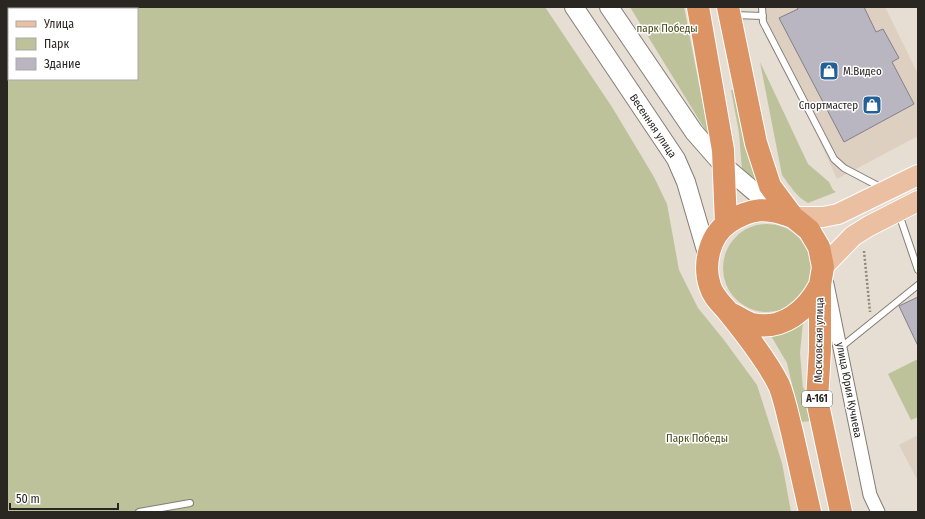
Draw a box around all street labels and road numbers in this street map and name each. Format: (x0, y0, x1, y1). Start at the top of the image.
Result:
street label: Весенняя улица (627, 92, 679, 160)
street label: Московская улица (812, 297, 826, 383)
street label: улица Юрия Кучиева (833, 341, 865, 439)
road number: А-161 (802, 391, 832, 407)

